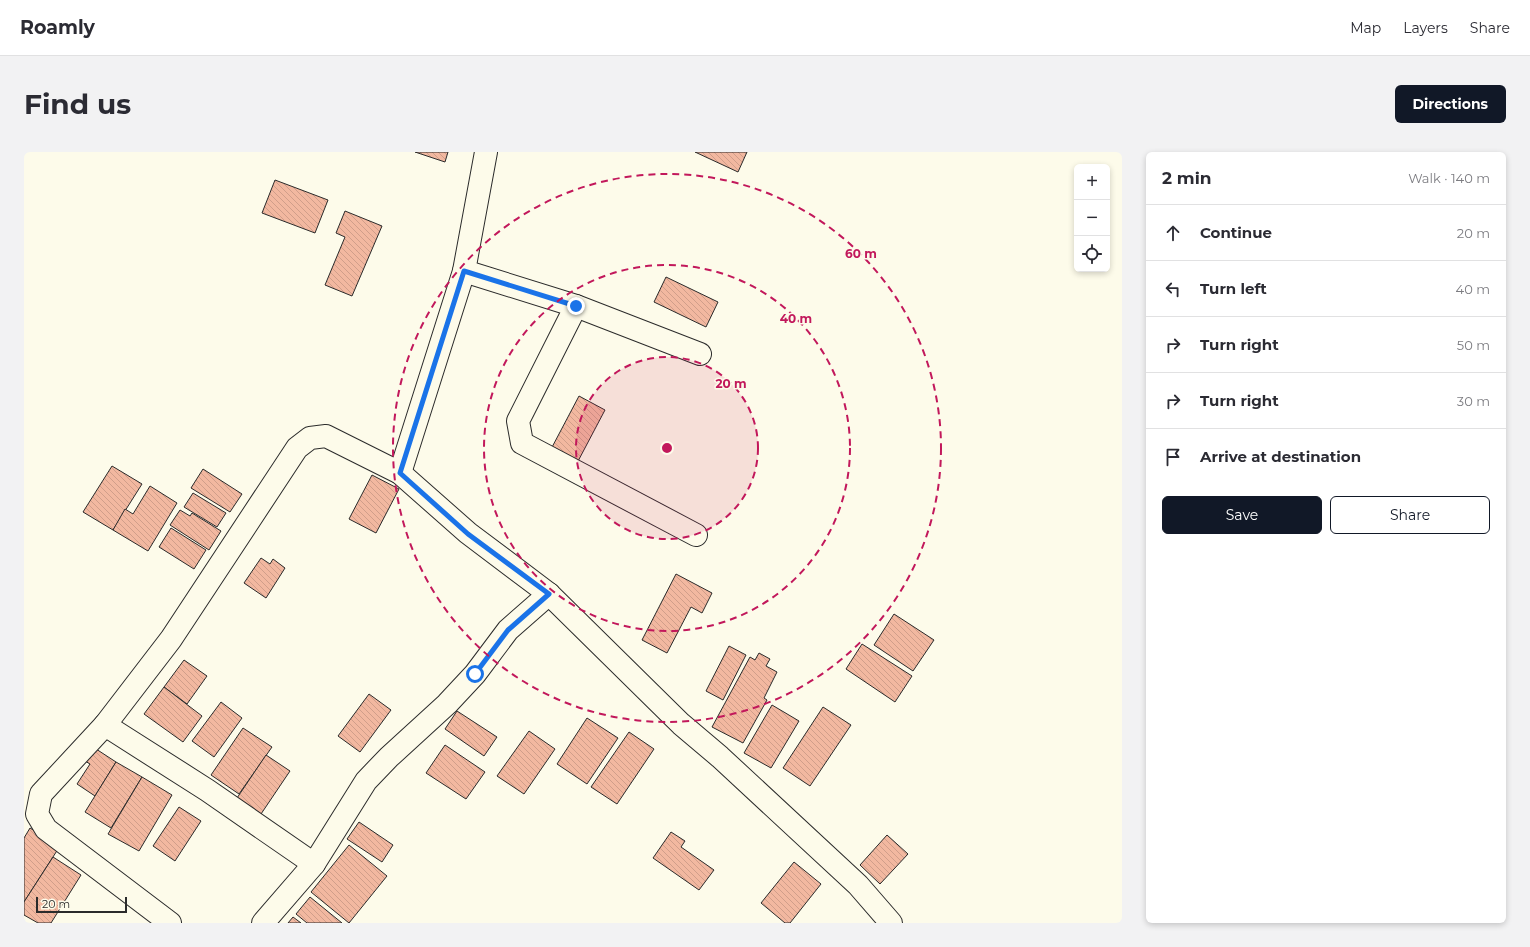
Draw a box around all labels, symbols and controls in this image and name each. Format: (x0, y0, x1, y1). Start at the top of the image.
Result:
text: Roamly (20, 16, 95, 39)
text: Map (1350, 19, 1381, 37)
text: Layers (1403, 19, 1448, 37)
text: Share (1470, 19, 1510, 37)
button: Directions (1395, 85, 1506, 123)
text: Find us (24, 87, 131, 121)
map controls (1074, 164, 1110, 272)
button: + (1074, 164, 1110, 200)
text: 2 min (1162, 168, 1212, 188)
text: Walk · 140 m (1408, 170, 1490, 186)
button: − (1074, 200, 1110, 236)
icon: ahead (1162, 222, 1184, 244)
text: Continue (1200, 223, 1272, 242)
text: 20 m (1457, 225, 1490, 241)
button: locate (1074, 236, 1110, 272)
text: 60 m (845, 246, 877, 261)
icon: left (1162, 278, 1184, 300)
text: Turn left (1200, 279, 1267, 298)
text: 40 m (1456, 281, 1490, 297)
route end (567, 297, 585, 315)
text: 40 m (780, 311, 812, 326)
icon: right (1162, 334, 1184, 356)
text: Turn right (1200, 335, 1279, 354)
text: 50 m (1457, 337, 1490, 353)
text: 20 m (715, 376, 747, 391)
icon: right (1162, 390, 1184, 412)
text: Turn right (1200, 391, 1279, 410)
text: 30 m (1457, 393, 1490, 409)
centre of rings (660, 441, 674, 455)
icon: arrive (1162, 446, 1184, 468)
text: Arrive at destination (1200, 447, 1361, 466)
button: Save (1162, 496, 1322, 534)
button: Share (1330, 496, 1490, 534)
route start (466, 665, 484, 683)
scale bar (36, 895, 127, 914)
text: 20 m (42, 897, 70, 911)

